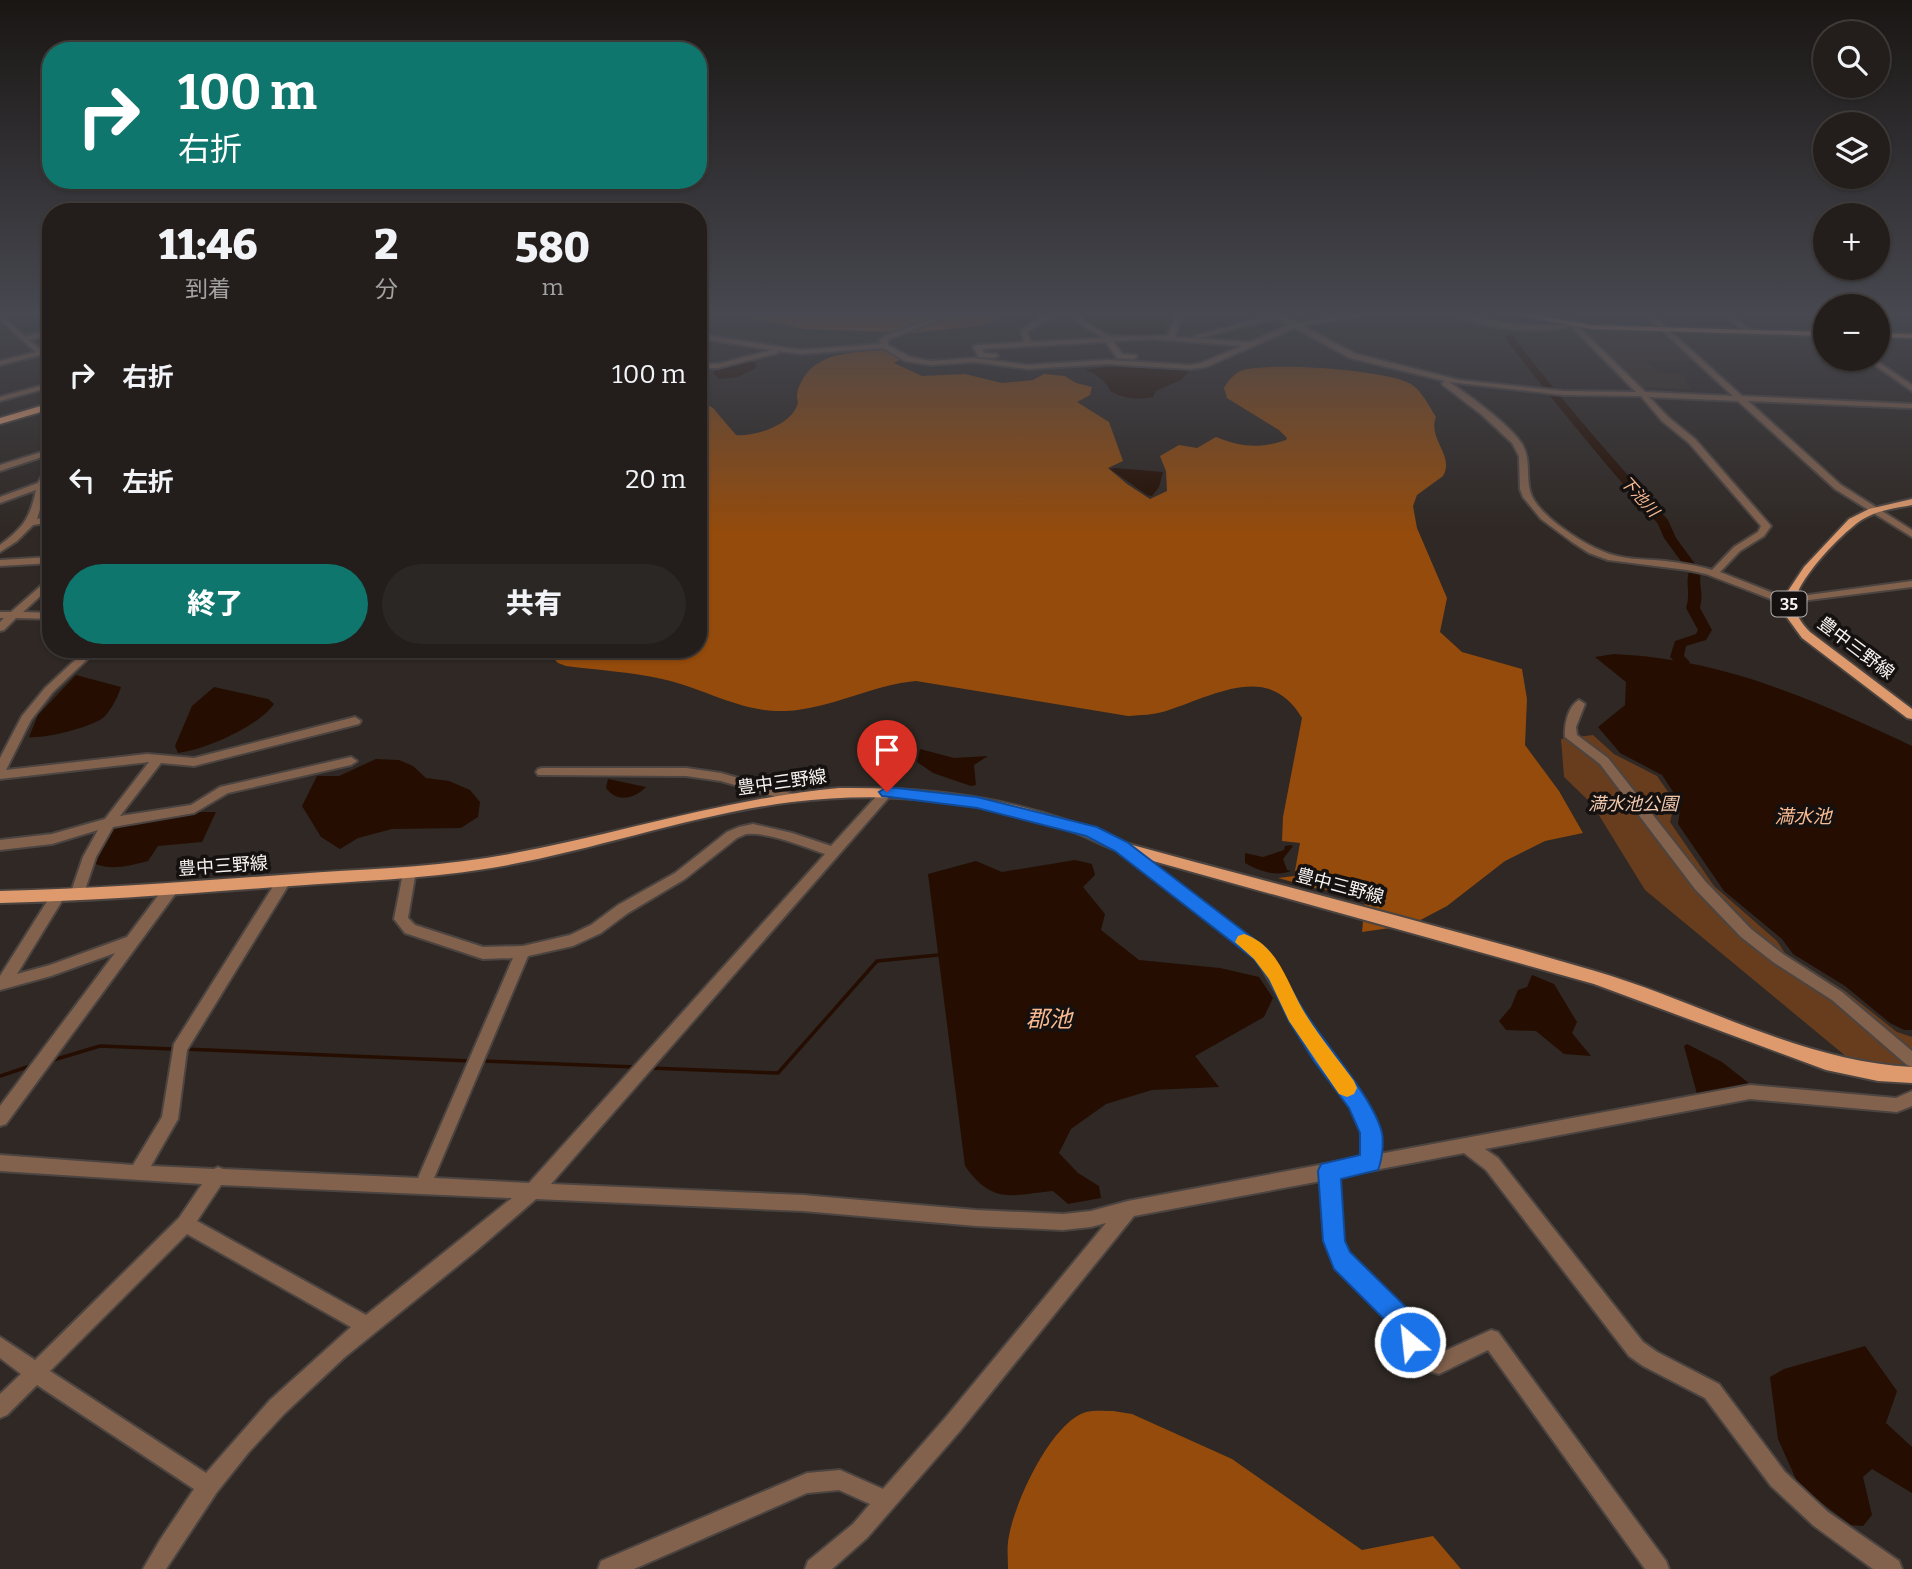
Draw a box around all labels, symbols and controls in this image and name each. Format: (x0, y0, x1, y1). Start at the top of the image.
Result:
map controls (1813, 21, 1890, 371)
button: search (1813, 21, 1890, 98)
text: 100 m (178, 63, 317, 122)
icon: right (63, 70, 154, 161)
button: layers (1813, 112, 1890, 189)
text: 右折 (178, 130, 242, 168)
button: + (1813, 203, 1890, 280)
text: 11:46 (159, 220, 257, 270)
text: 2 (374, 220, 398, 270)
text: 580 (515, 223, 590, 273)
text: m (542, 273, 564, 301)
text: 到着 (185, 275, 231, 303)
text: 分 (375, 275, 398, 303)
button: − (1813, 294, 1890, 371)
icon: right (63, 356, 101, 394)
text: 100 m (612, 359, 686, 390)
text: 右折 (122, 362, 174, 393)
icon: left (63, 461, 101, 499)
text: 20 m (625, 464, 686, 495)
text: 左折 (122, 467, 174, 498)
water label: 下池川 (1617, 472, 1664, 522)
button: 終了 (63, 564, 368, 644)
button: 共有 (382, 564, 686, 644)
road number: 35 (1772, 592, 1806, 617)
street label: 豊中三野線 (1813, 612, 1899, 684)
pin (857, 720, 917, 792)
icon: arrive (868, 731, 906, 769)
street label: 豊中三野線 (736, 765, 828, 799)
park label: 満水池公園 (1588, 793, 1681, 815)
water label: 満水池 (1774, 805, 1833, 828)
street label: 豊中三野線 (177, 852, 269, 880)
street label: 豊中三野線 (1294, 864, 1386, 908)
water label: 郡池 (1026, 1005, 1074, 1033)
position arrow (1373, 1305, 1447, 1379)

